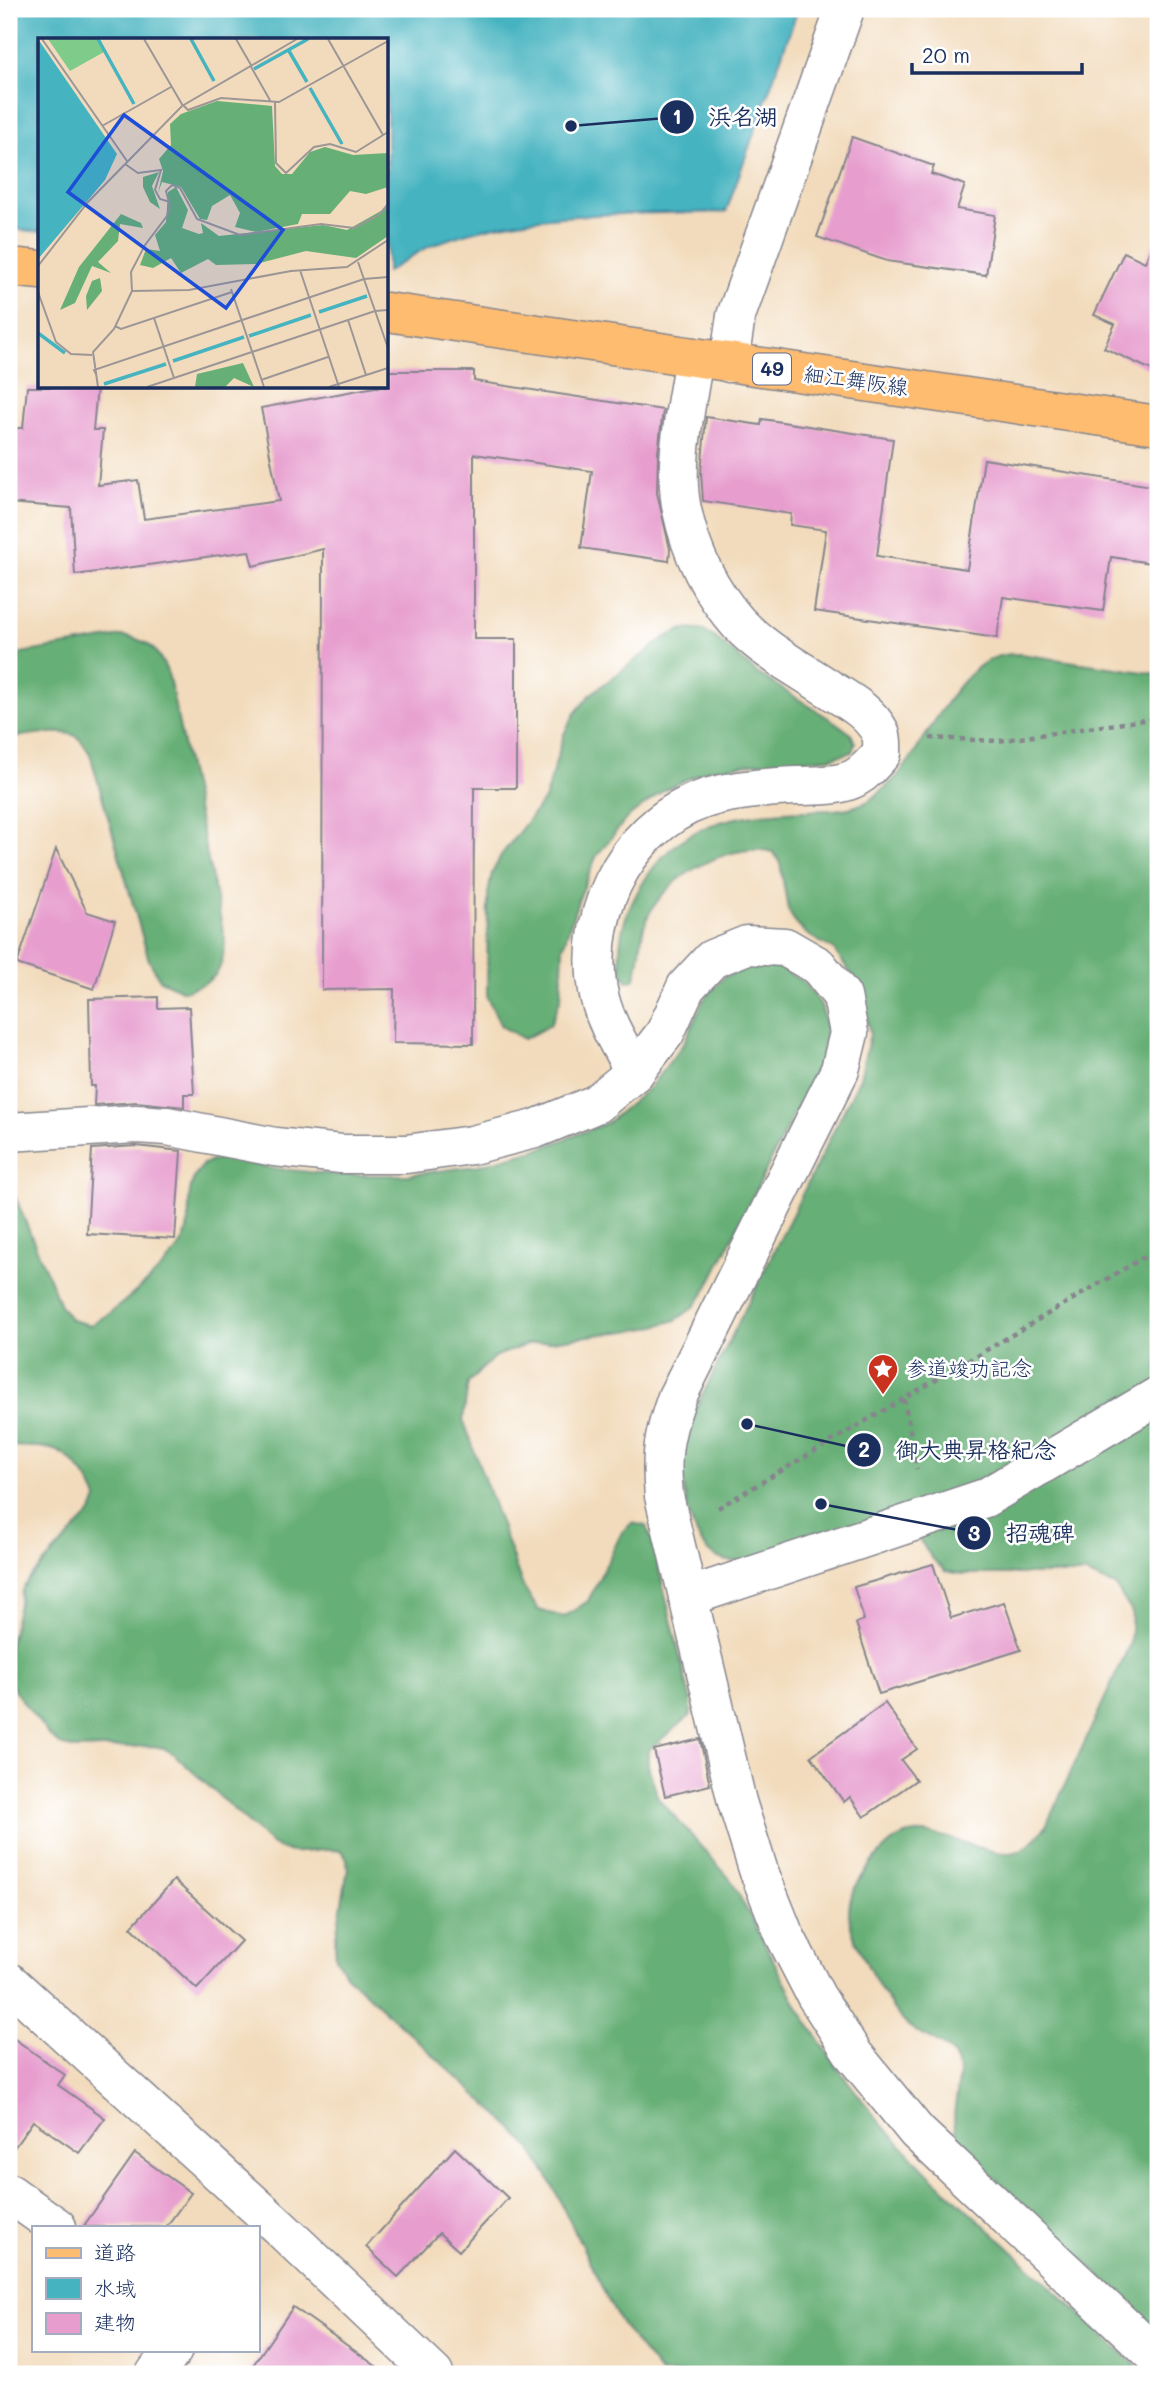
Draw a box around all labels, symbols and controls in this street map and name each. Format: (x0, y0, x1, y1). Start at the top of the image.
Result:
scale bar (912, 32, 1081, 76)
inset map (38, 38, 388, 388)
text: 20 m (922, 41, 970, 68)
callout: 浜名湖 (659, 95, 791, 139)
text: 浜名湖 (709, 101, 778, 131)
text: 1 (672, 102, 682, 129)
road number: 49 (753, 354, 791, 384)
street label: 細江舞阪線 (802, 359, 910, 400)
place icon: 参道竣功記念 (866, 1352, 900, 1396)
place label: 参道竣功記念 (906, 1354, 1032, 1381)
callout: 御大典昇格紀念 (847, 1428, 1071, 1472)
text: 御大典昇格紀念 (896, 1434, 1057, 1464)
text: 2 (858, 1435, 870, 1462)
callout: 招魂碑 (957, 1511, 1089, 1555)
text: 招魂碑 (1006, 1517, 1075, 1547)
text: 3 (968, 1519, 980, 1546)
legend (32, 2226, 259, 2352)
text: 道路 (94, 2238, 136, 2265)
text: 水域 (94, 2274, 136, 2301)
text: 建物 (94, 2308, 136, 2335)

